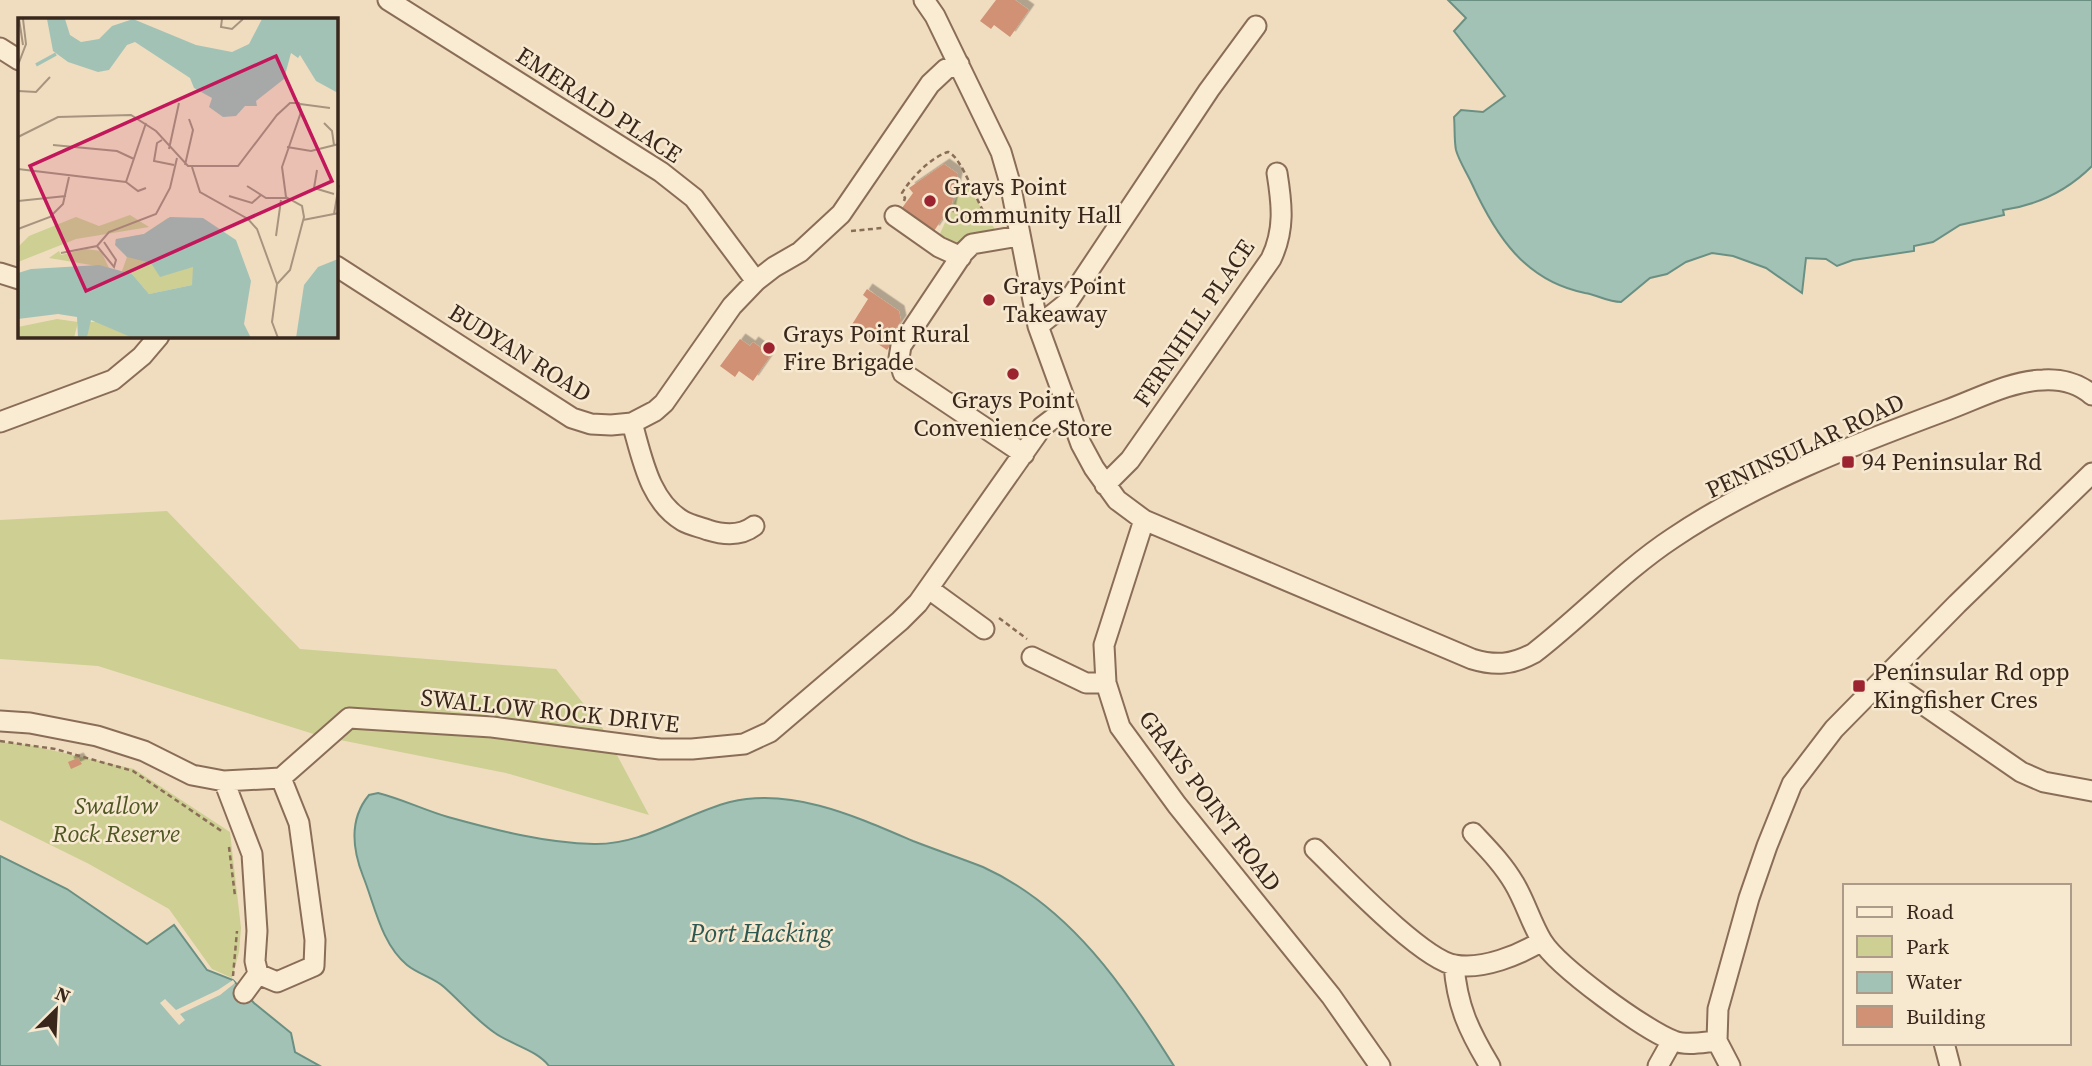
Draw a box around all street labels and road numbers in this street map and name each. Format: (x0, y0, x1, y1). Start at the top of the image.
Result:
street label: EMERALD PLACE (510, 39, 689, 171)
street label: FERNHILL PLACE (1125, 232, 1262, 413)
street label: BUDYAN ROAD (442, 295, 598, 410)
street label: PENINSULAR ROAD (1700, 385, 1910, 506)
street label: SWALLOW ROCK DRIVE (419, 681, 681, 740)
street label: GRAYS POINT ROAD (1131, 704, 1289, 898)

